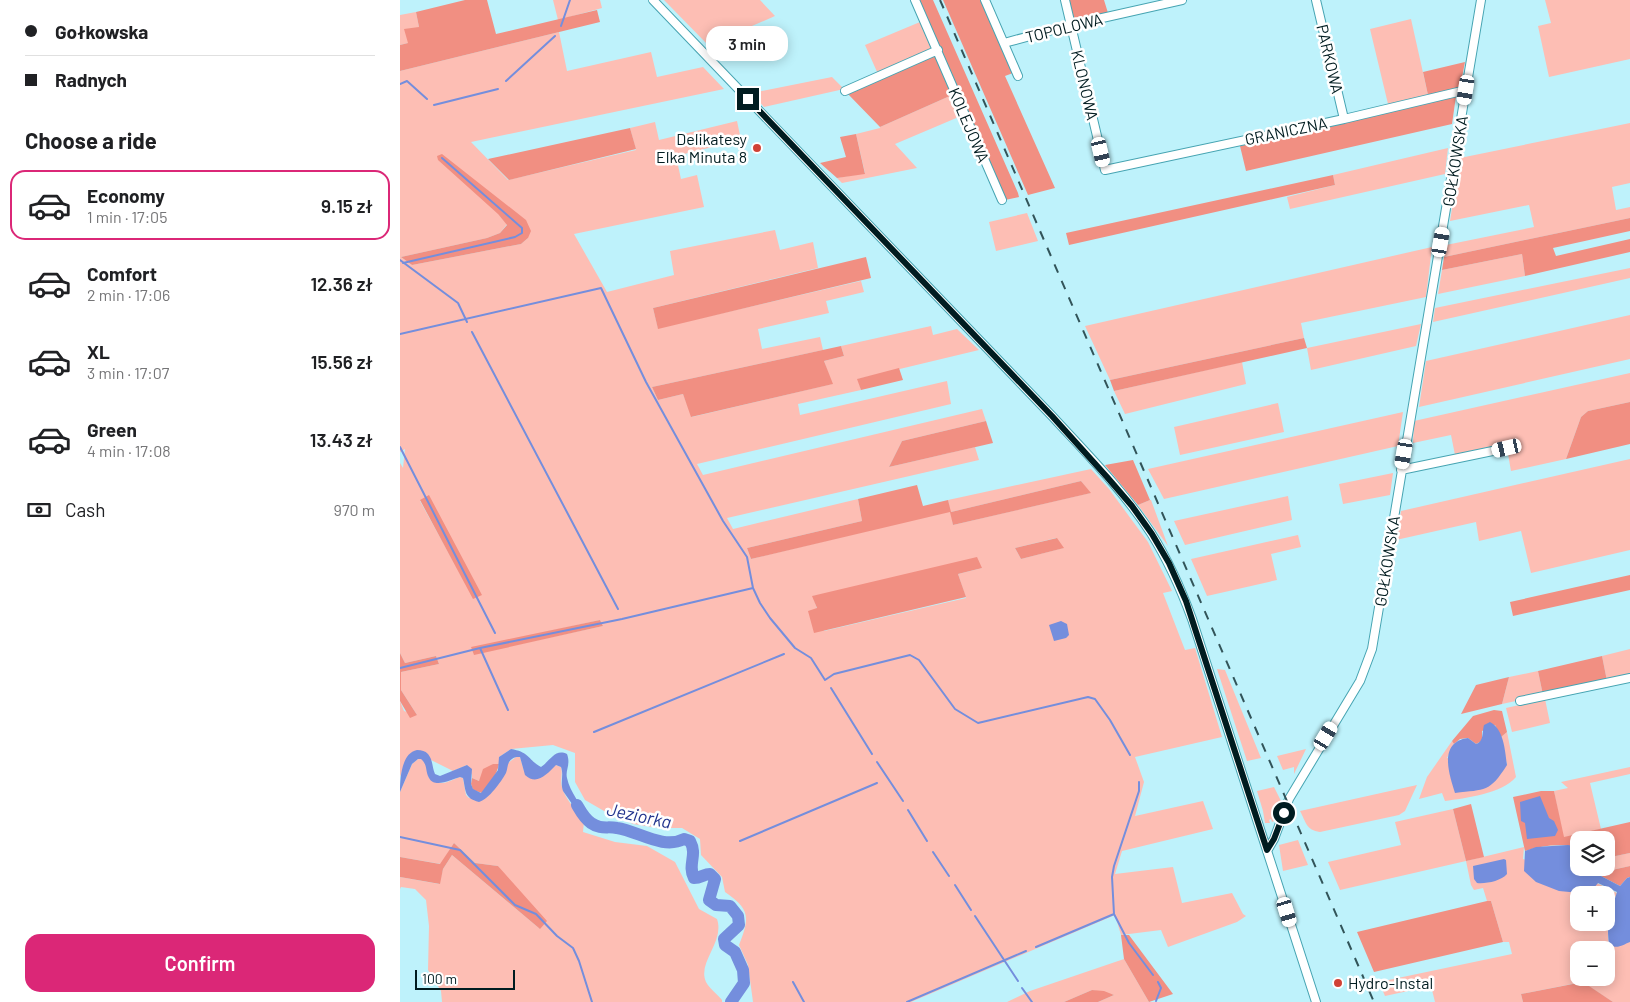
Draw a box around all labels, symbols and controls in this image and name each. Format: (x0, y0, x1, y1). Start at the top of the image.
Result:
street label: TOPOLOWA (1023, 9, 1105, 46)
text: Gołkowska (55, 20, 148, 43)
street label: PARKOWA (1313, 22, 1348, 96)
callout: 3 min (707, 27, 789, 62)
text: 3 min (728, 34, 766, 53)
street label: KLONOWA (1068, 48, 1103, 122)
text: Radnych (55, 68, 127, 91)
car (1456, 74, 1475, 106)
street label: KOLEJOWA (945, 85, 994, 165)
route end (737, 88, 759, 110)
street label: GRANICZNA (1243, 112, 1329, 149)
street label: GOŁKOWSKA (1438, 114, 1471, 208)
text: Choose a ride (25, 127, 157, 153)
place label: Delikatesy Elka Minuta 8 (656, 129, 748, 166)
car (1090, 136, 1111, 168)
marker: Delikatesy Elka Minuta 8 (751, 142, 763, 154)
icon: car (27, 183, 72, 228)
text: Economy (87, 184, 165, 207)
text: 9.15 zł (321, 194, 373, 217)
text: 1 min · 17:05 (87, 207, 167, 226)
car (1431, 226, 1450, 258)
icon: car (27, 261, 72, 306)
text: Comfort (87, 262, 157, 285)
text: 12.36 zł (310, 272, 373, 295)
text: 2 min · 17:06 (87, 285, 170, 304)
icon: car (27, 339, 72, 384)
text: XL (87, 340, 110, 363)
text: 15.56 zł (311, 350, 373, 373)
text: 3 min · 17:07 (87, 363, 169, 382)
icon: car (27, 417, 72, 462)
text: Green (87, 418, 137, 441)
text: 13.43 zł (310, 428, 373, 451)
car (1490, 437, 1523, 459)
car (1394, 438, 1413, 470)
text: 4 min · 17:08 (87, 441, 171, 460)
icon: cash (25, 496, 53, 524)
text: Cash (65, 498, 106, 521)
text: 970 m (334, 500, 375, 519)
street label: GOŁKOWSKA (1370, 514, 1403, 608)
car (1311, 719, 1340, 753)
water label: Jeziorka (605, 797, 674, 833)
route start (1273, 802, 1295, 824)
map controls (1570, 831, 1615, 986)
button: layers (1570, 831, 1615, 876)
button: + (1570, 886, 1615, 931)
car (1275, 895, 1298, 929)
button: Confirm (25, 934, 375, 992)
button: − (1570, 941, 1615, 986)
scale bar (415, 967, 515, 990)
text: 100 m (422, 970, 457, 987)
place label: Hydro-Instal (1348, 973, 1433, 992)
marker: Hydro-Instal (1332, 977, 1344, 989)

